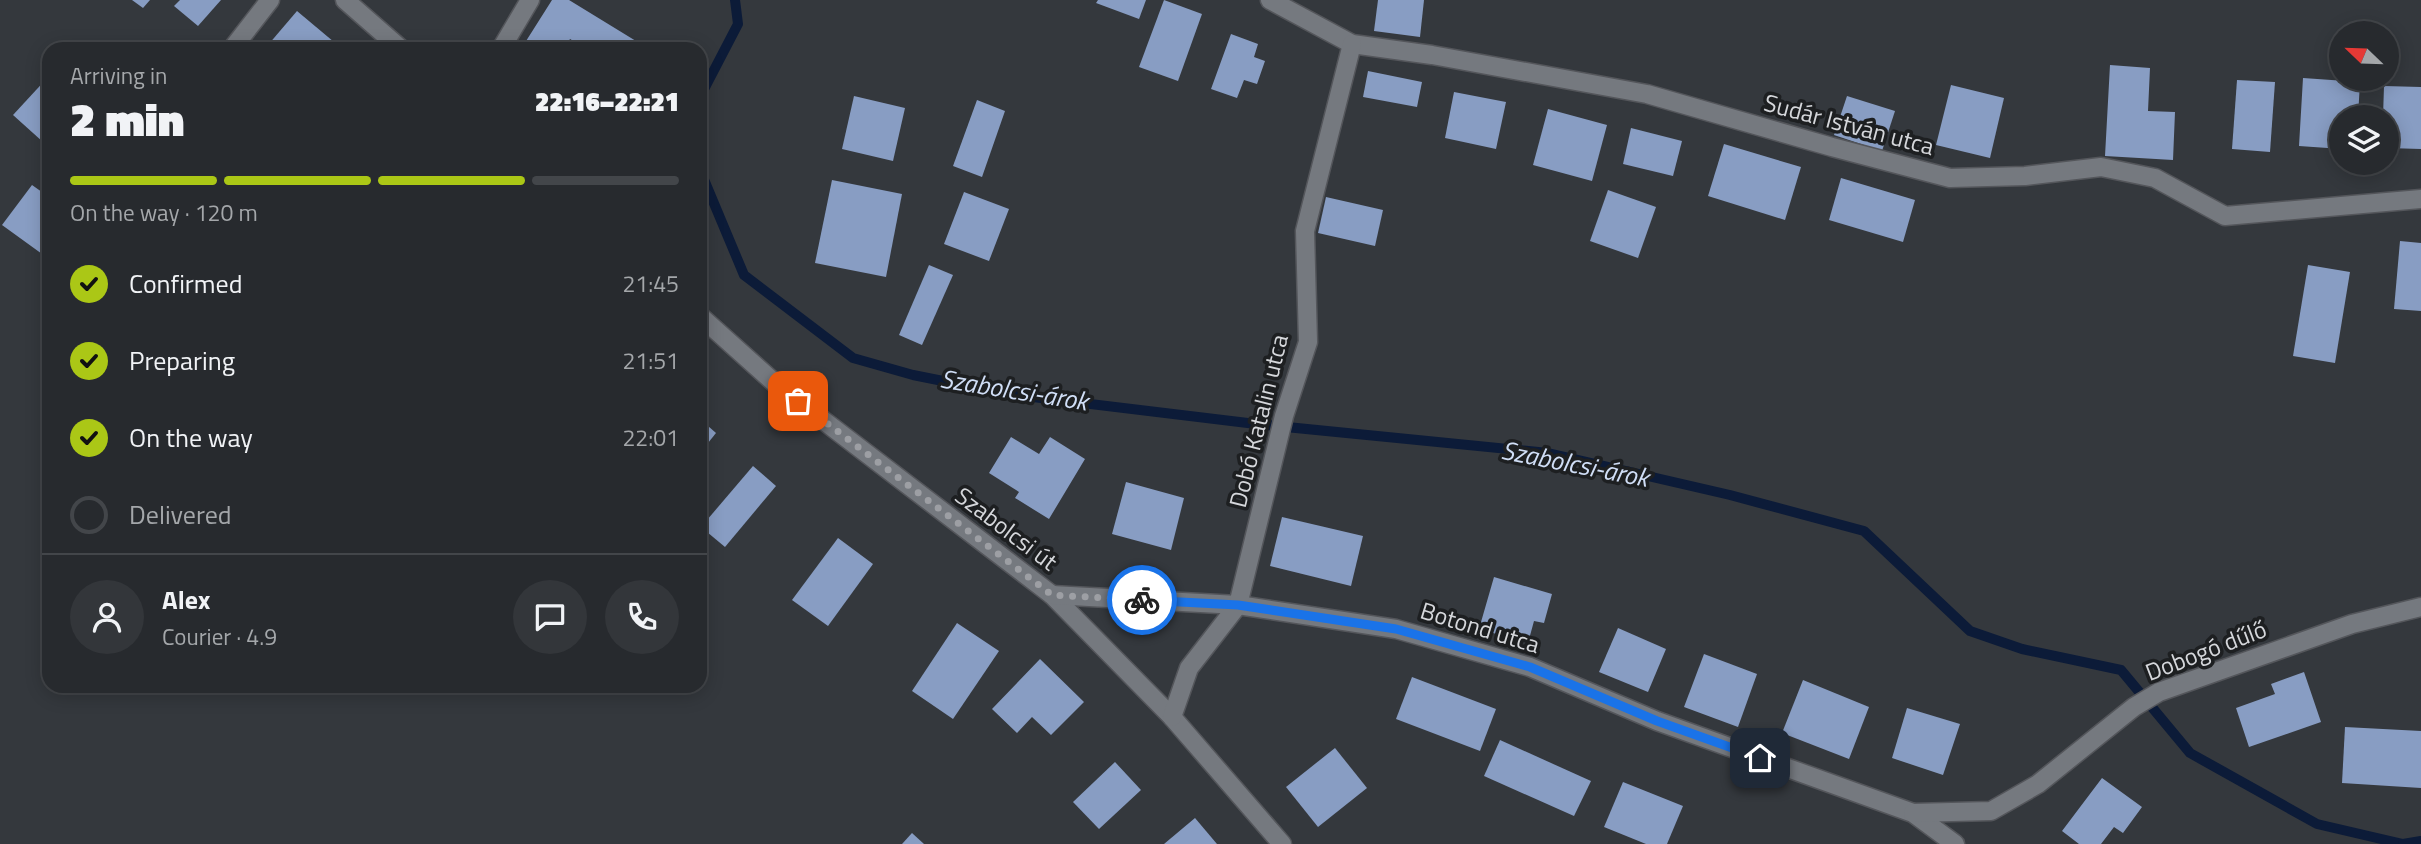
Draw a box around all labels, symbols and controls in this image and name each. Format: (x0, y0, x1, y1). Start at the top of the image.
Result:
north arrow (2329, 21, 2399, 91)
map controls (2329, 21, 2399, 175)
text: Arriving in (70, 58, 167, 93)
text: 22:16–22:21 (535, 82, 679, 121)
text: 2 min (70, 84, 184, 154)
street label: Sudár István utca (1760, 84, 1938, 164)
button: layers (2329, 105, 2399, 175)
text: On the way · 120 m (70, 195, 258, 230)
text: Confirmed (129, 264, 243, 303)
icon: check (70, 265, 108, 303)
text: 21:45 (622, 266, 679, 301)
street label: Dobó Katalin utca (1219, 330, 1297, 511)
text: Preparing (129, 341, 235, 380)
icon: check (70, 342, 108, 380)
text: 21:51 (622, 343, 679, 378)
water label: Szabolcsi-árok (937, 359, 1094, 421)
pin (768, 371, 828, 431)
icon: bag (779, 382, 817, 420)
text: On the way (129, 418, 253, 457)
icon: check (70, 419, 108, 457)
text: 22:01 (622, 420, 679, 455)
water label: Szabolcsi-árok (1498, 430, 1655, 498)
street label: Szabolcsi út (948, 478, 1066, 579)
text: Delivered (129, 495, 232, 534)
courier (1107, 565, 1177, 635)
button: person (70, 580, 144, 654)
text: Alex (162, 580, 210, 619)
button: chat (513, 580, 587, 654)
button: phone (605, 580, 679, 654)
icon: bike (1123, 581, 1161, 619)
street label: Botond utca (1416, 592, 1544, 662)
street label: Dobogó dűlő (2140, 610, 2272, 690)
text: Courier · 4.9 (162, 619, 277, 654)
pin (1730, 728, 1790, 788)
icon: home (1741, 739, 1779, 777)

